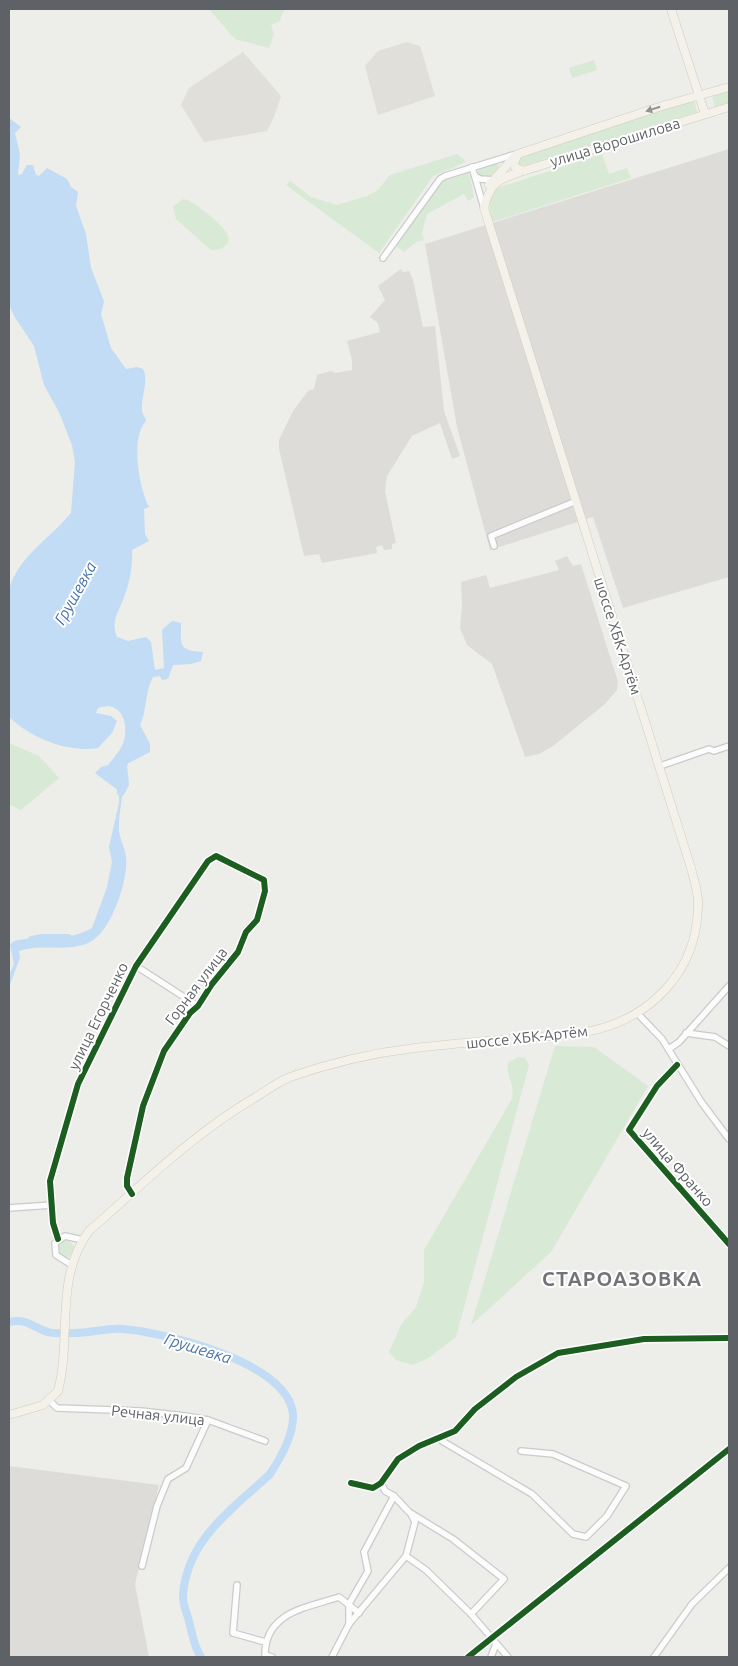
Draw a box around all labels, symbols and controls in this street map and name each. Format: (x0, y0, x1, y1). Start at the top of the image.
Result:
one-way arrow (645, 106, 660, 114)
street label: улица Ворошилова (548, 114, 682, 170)
water label: Грушевка (50, 558, 100, 628)
street label: шоссе ХБК-Артём (591, 575, 645, 697)
street label: Горная улица (161, 944, 231, 1028)
street label: улица Егорченко (65, 959, 131, 1073)
street label: шоссе ХБК-Артём (465, 1022, 589, 1052)
street label: улица Франко (639, 1124, 717, 1210)
district label: СТАРОАЗОВКА (542, 1267, 702, 1290)
water label: Грушевка (162, 1329, 234, 1367)
street label: Речная улица (110, 1402, 206, 1428)

